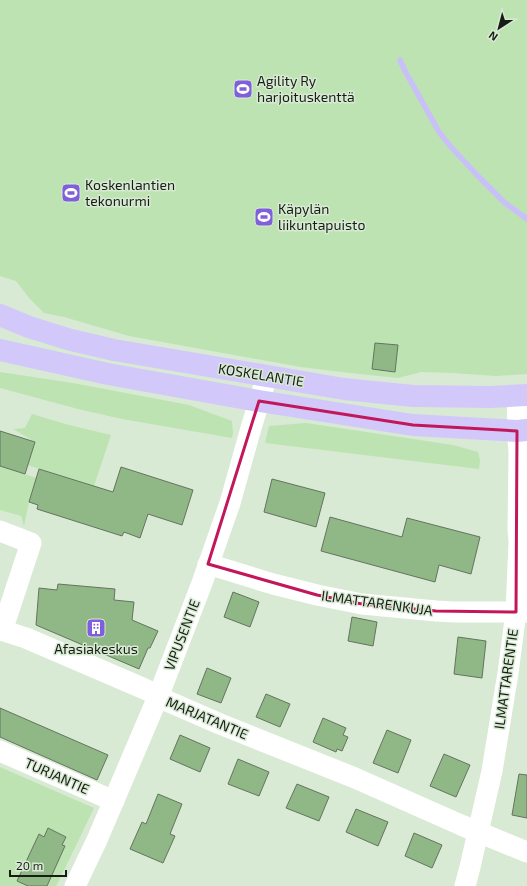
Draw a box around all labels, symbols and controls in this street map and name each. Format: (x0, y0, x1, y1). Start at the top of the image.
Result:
north arrow (479, 8, 519, 48)
text: N (486, 29, 500, 44)
place label: Agility Ry harjoituskenttä (257, 72, 355, 105)
sports icon: Agility Ry harjoituskenttä (232, 78, 254, 100)
place label: Koskenlantien tekonurmi (85, 176, 175, 209)
sports icon: Koskenlantien tekonurmi (60, 182, 82, 204)
place label: Käpylän liikuntapuisto (278, 200, 365, 233)
sports icon: Käpylän liikuntapuisto (253, 206, 275, 228)
street label: KOSKELANTIE (217, 359, 305, 390)
street label: ILMATTARENKUJA (320, 586, 434, 619)
street label: VIPUSENTIE (160, 597, 203, 673)
building icon: Afasiakeskus (85, 617, 107, 639)
street label: ILMATTARENTIE (490, 627, 521, 730)
place label: Afasiakeskus (54, 640, 138, 657)
street label: MARJATANTIE (163, 693, 251, 743)
street label: TURJANTIE (22, 754, 92, 797)
scale bar (10, 852, 66, 878)
text: 20 m (16, 858, 43, 872)

